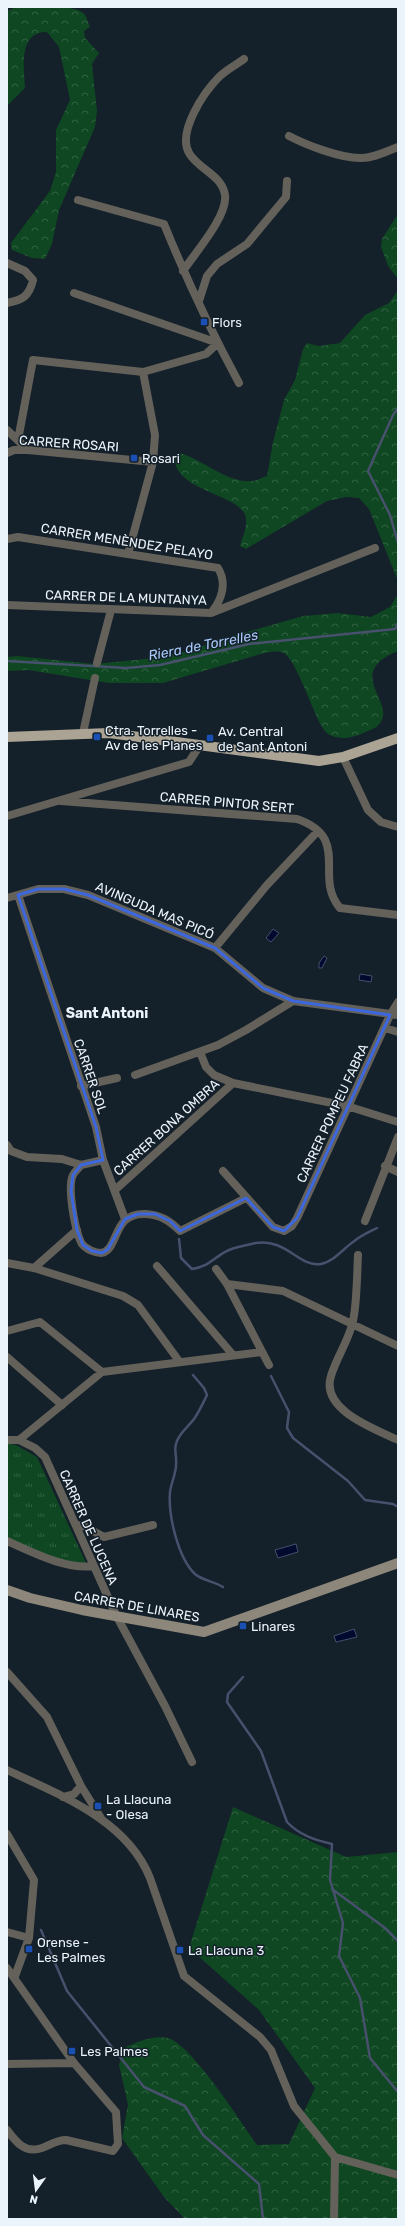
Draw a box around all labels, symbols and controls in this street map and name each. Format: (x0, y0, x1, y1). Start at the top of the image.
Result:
place label: Flors (212, 315, 242, 330)
marker: Flors (199, 317, 209, 327)
street label: CARRER ROSARI (19, 433, 119, 454)
place label: Rosari (142, 451, 180, 466)
marker: Rosari (129, 453, 139, 463)
street label: CARRER MENÈNDEZ PELAYO (40, 520, 214, 563)
street label: CARRER DE LA MUNTANYA (45, 587, 207, 608)
water label: Riera de Torrelles (147, 626, 260, 664)
place label: Ctra. Torrelles - Av de les Planes (105, 723, 203, 753)
place label: Av. Central de Sant Antoni (218, 724, 307, 754)
marker: Ctra. Torrelles - Av de les Planes (92, 732, 102, 742)
marker: Av. Central de Sant Antoni (205, 733, 215, 743)
street label: CARRER PINTOR SERT (159, 789, 295, 816)
street label: AVINGUDA MAS PICÓ (93, 879, 216, 942)
district label: Sant Antoni (66, 1005, 148, 1022)
street label: CARRER SOL (71, 1037, 111, 1116)
street label: CARRER POMPEU FABRA (294, 1041, 371, 1185)
street label: CARRER BONA OMBRA (110, 1076, 222, 1179)
street label: CARRER DE LUCENA (56, 1467, 121, 1587)
street label: CARRER DE LINARES (73, 1588, 201, 1625)
place label: Linares (251, 1619, 296, 1634)
marker: Linares (238, 1621, 248, 1631)
place label: La Llacuna - Olesa (106, 1792, 171, 1822)
marker: La Llacuna - Olesa (93, 1801, 103, 1811)
place label: Orense - Les Palmes (37, 1935, 106, 1965)
place label: La Llacuna 3 (188, 1943, 265, 1958)
marker: Orense - Les Palmes (24, 1944, 34, 1954)
marker: La Llacuna 3 (175, 1945, 185, 1955)
place label: Les Palmes (80, 2044, 149, 2059)
marker: Les Palmes (67, 2046, 77, 2056)
north arrow (16, 2170, 56, 2210)
text: N (28, 2192, 39, 2206)

